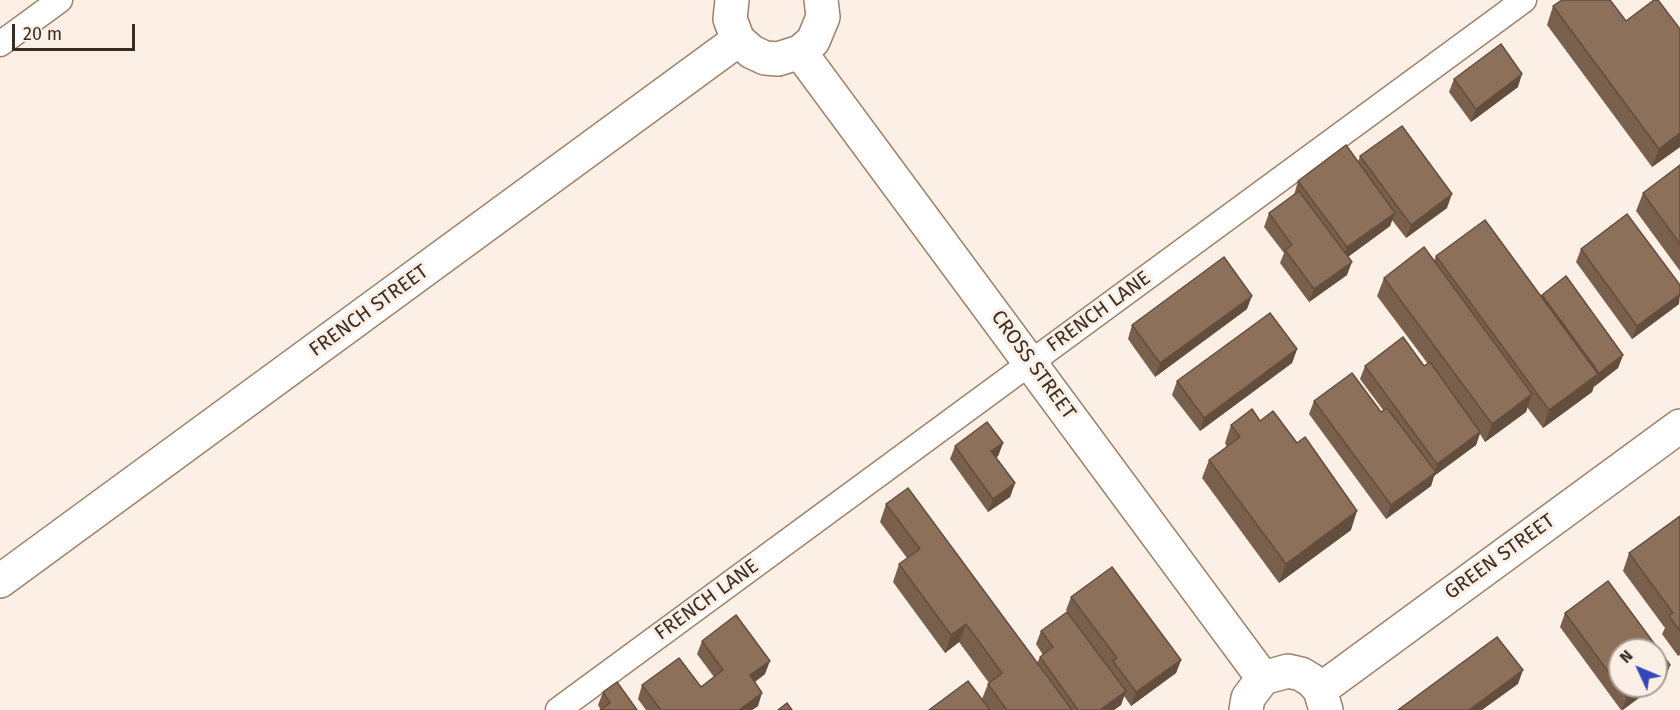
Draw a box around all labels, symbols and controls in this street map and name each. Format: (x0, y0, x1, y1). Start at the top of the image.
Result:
scale bar (15, 12, 138, 50)
text: 20 m (23, 23, 62, 45)
street label: FRENCH STREET (305, 260, 433, 362)
street label: FRENCH LANE (1043, 266, 1155, 358)
street label: CROSS STREET (986, 306, 1080, 424)
street label: GREEN STREET (1440, 509, 1560, 605)
street label: FRENCH LANE (651, 554, 763, 646)
north arrow (1608, 638, 1668, 698)
text: N (1616, 646, 1637, 667)

